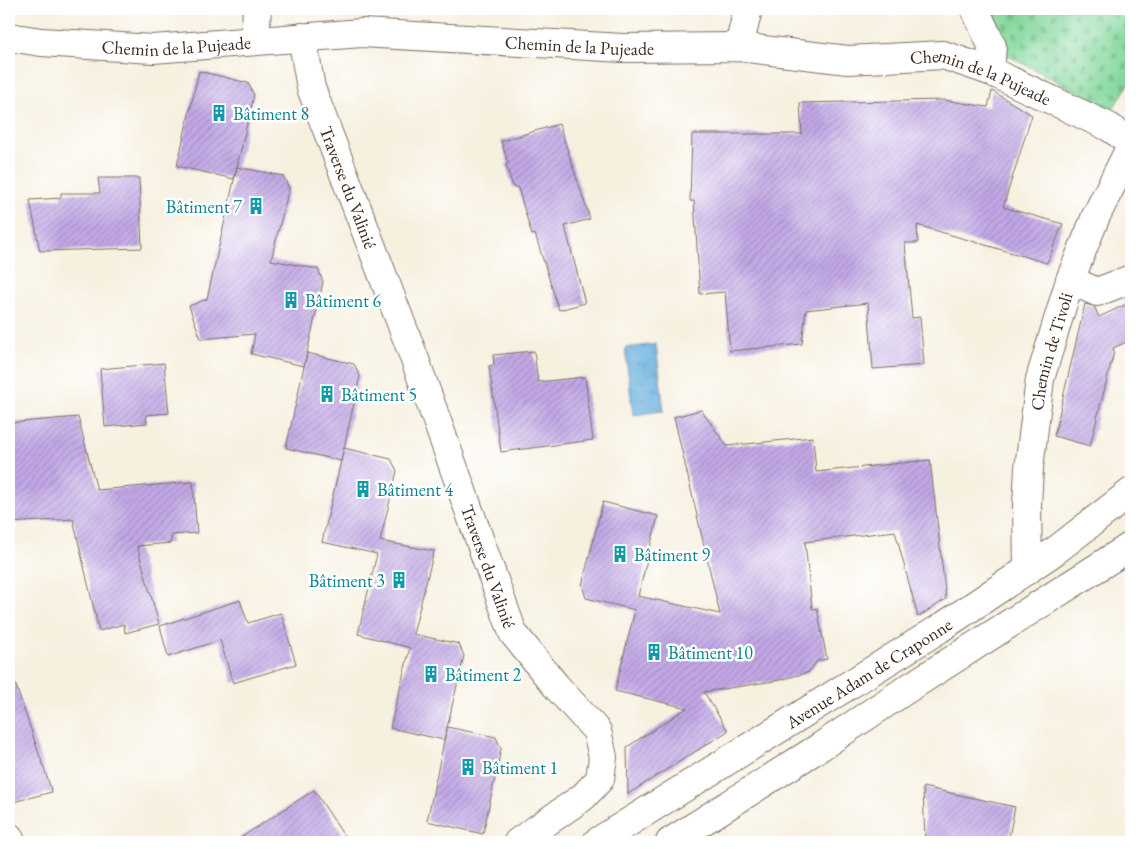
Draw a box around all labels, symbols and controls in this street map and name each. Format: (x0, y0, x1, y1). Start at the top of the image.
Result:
street label: Chemin de la Pujeade (101, 30, 252, 61)
street label: Chemin de la Pujeade (504, 30, 654, 60)
street label: Chemin de la Pujeade (909, 43, 1055, 110)
place label: Bâtiment 8 (233, 102, 309, 125)
building icon: Bâtiment 8 (209, 103, 229, 123)
street label: Traverse du Valinié (315, 123, 383, 252)
place label: Bâtiment 7 (166, 195, 242, 218)
building icon: Bâtiment 7 (246, 196, 266, 216)
place label: Bâtiment 6 (305, 289, 382, 312)
street label: Chemin de Tivoli (1025, 289, 1077, 412)
building icon: Bâtiment 6 (281, 290, 301, 310)
place label: Bâtiment 5 (341, 383, 417, 406)
building icon: Bâtiment 5 (317, 384, 337, 404)
place label: Bâtiment 4 (377, 478, 454, 501)
building icon: Bâtiment 4 (353, 479, 373, 499)
street label: Traverse du Valinié (456, 501, 522, 631)
place label: Bâtiment 9 (634, 543, 711, 566)
building icon: Bâtiment 9 (610, 544, 630, 564)
place label: Bâtiment 3 (309, 569, 385, 592)
building icon: Bâtiment 3 (389, 570, 409, 590)
street label: Avenue Adam de Craponne (780, 612, 956, 734)
place label: Bâtiment 10 (668, 641, 753, 664)
building icon: Bâtiment 10 (644, 642, 664, 662)
place label: Bâtiment 2 (445, 663, 522, 686)
building icon: Bâtiment 2 (421, 664, 441, 684)
place label: Bâtiment 1 (482, 756, 558, 779)
building icon: Bâtiment 1 (458, 757, 478, 777)

